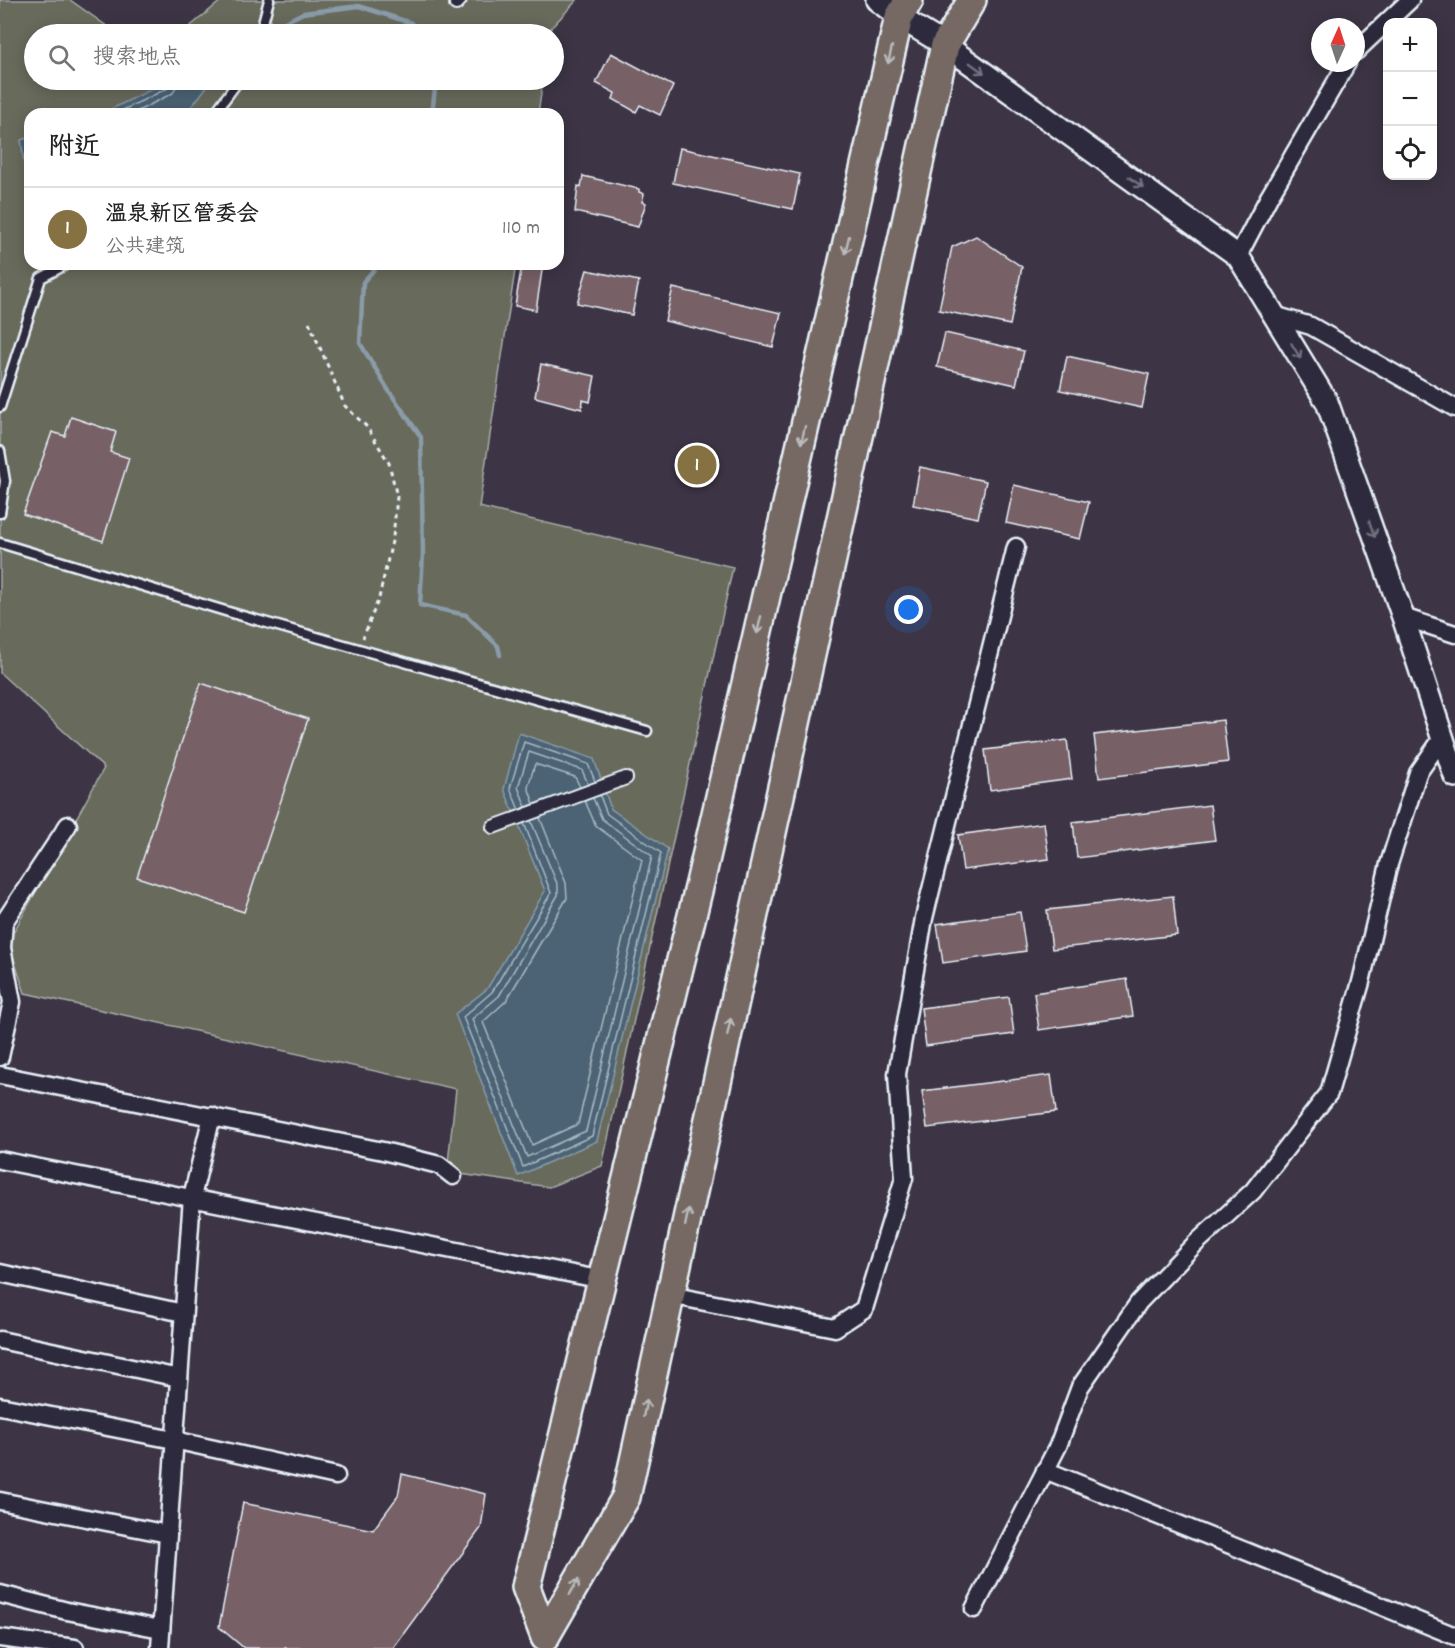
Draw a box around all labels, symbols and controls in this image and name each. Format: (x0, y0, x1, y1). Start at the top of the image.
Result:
north arrow (1311, 18, 1365, 72)
map controls (1383, 18, 1437, 180)
button: + (1383, 18, 1437, 72)
search box (24, 24, 564, 90)
icon: search (45, 41, 78, 74)
text: 搜索地点 (93, 43, 181, 74)
one-way arrow (884, 44, 895, 64)
one-way arrow (969, 62, 985, 74)
button: − (1383, 72, 1437, 126)
button: locate (1383, 126, 1437, 180)
text: 附近 (48, 130, 100, 167)
one-way arrow (1127, 176, 1143, 188)
text: 温泉新区管委会 (105, 200, 259, 231)
text: 1 (65, 215, 70, 243)
text: 110 m (502, 215, 540, 243)
text: 公共建筑 (105, 234, 185, 262)
one-way arrow (840, 235, 852, 254)
one-way arrow (1290, 342, 1302, 359)
one-way arrow (797, 424, 808, 444)
pin: 1 (678, 442, 716, 488)
one-way arrow (1368, 519, 1379, 538)
your location (894, 595, 923, 624)
one-way arrow (753, 615, 765, 634)
one-way arrow (724, 1018, 736, 1037)
one-way arrow (682, 1208, 694, 1227)
one-way arrow (640, 1398, 652, 1417)
one-way arrow (568, 1579, 580, 1596)

